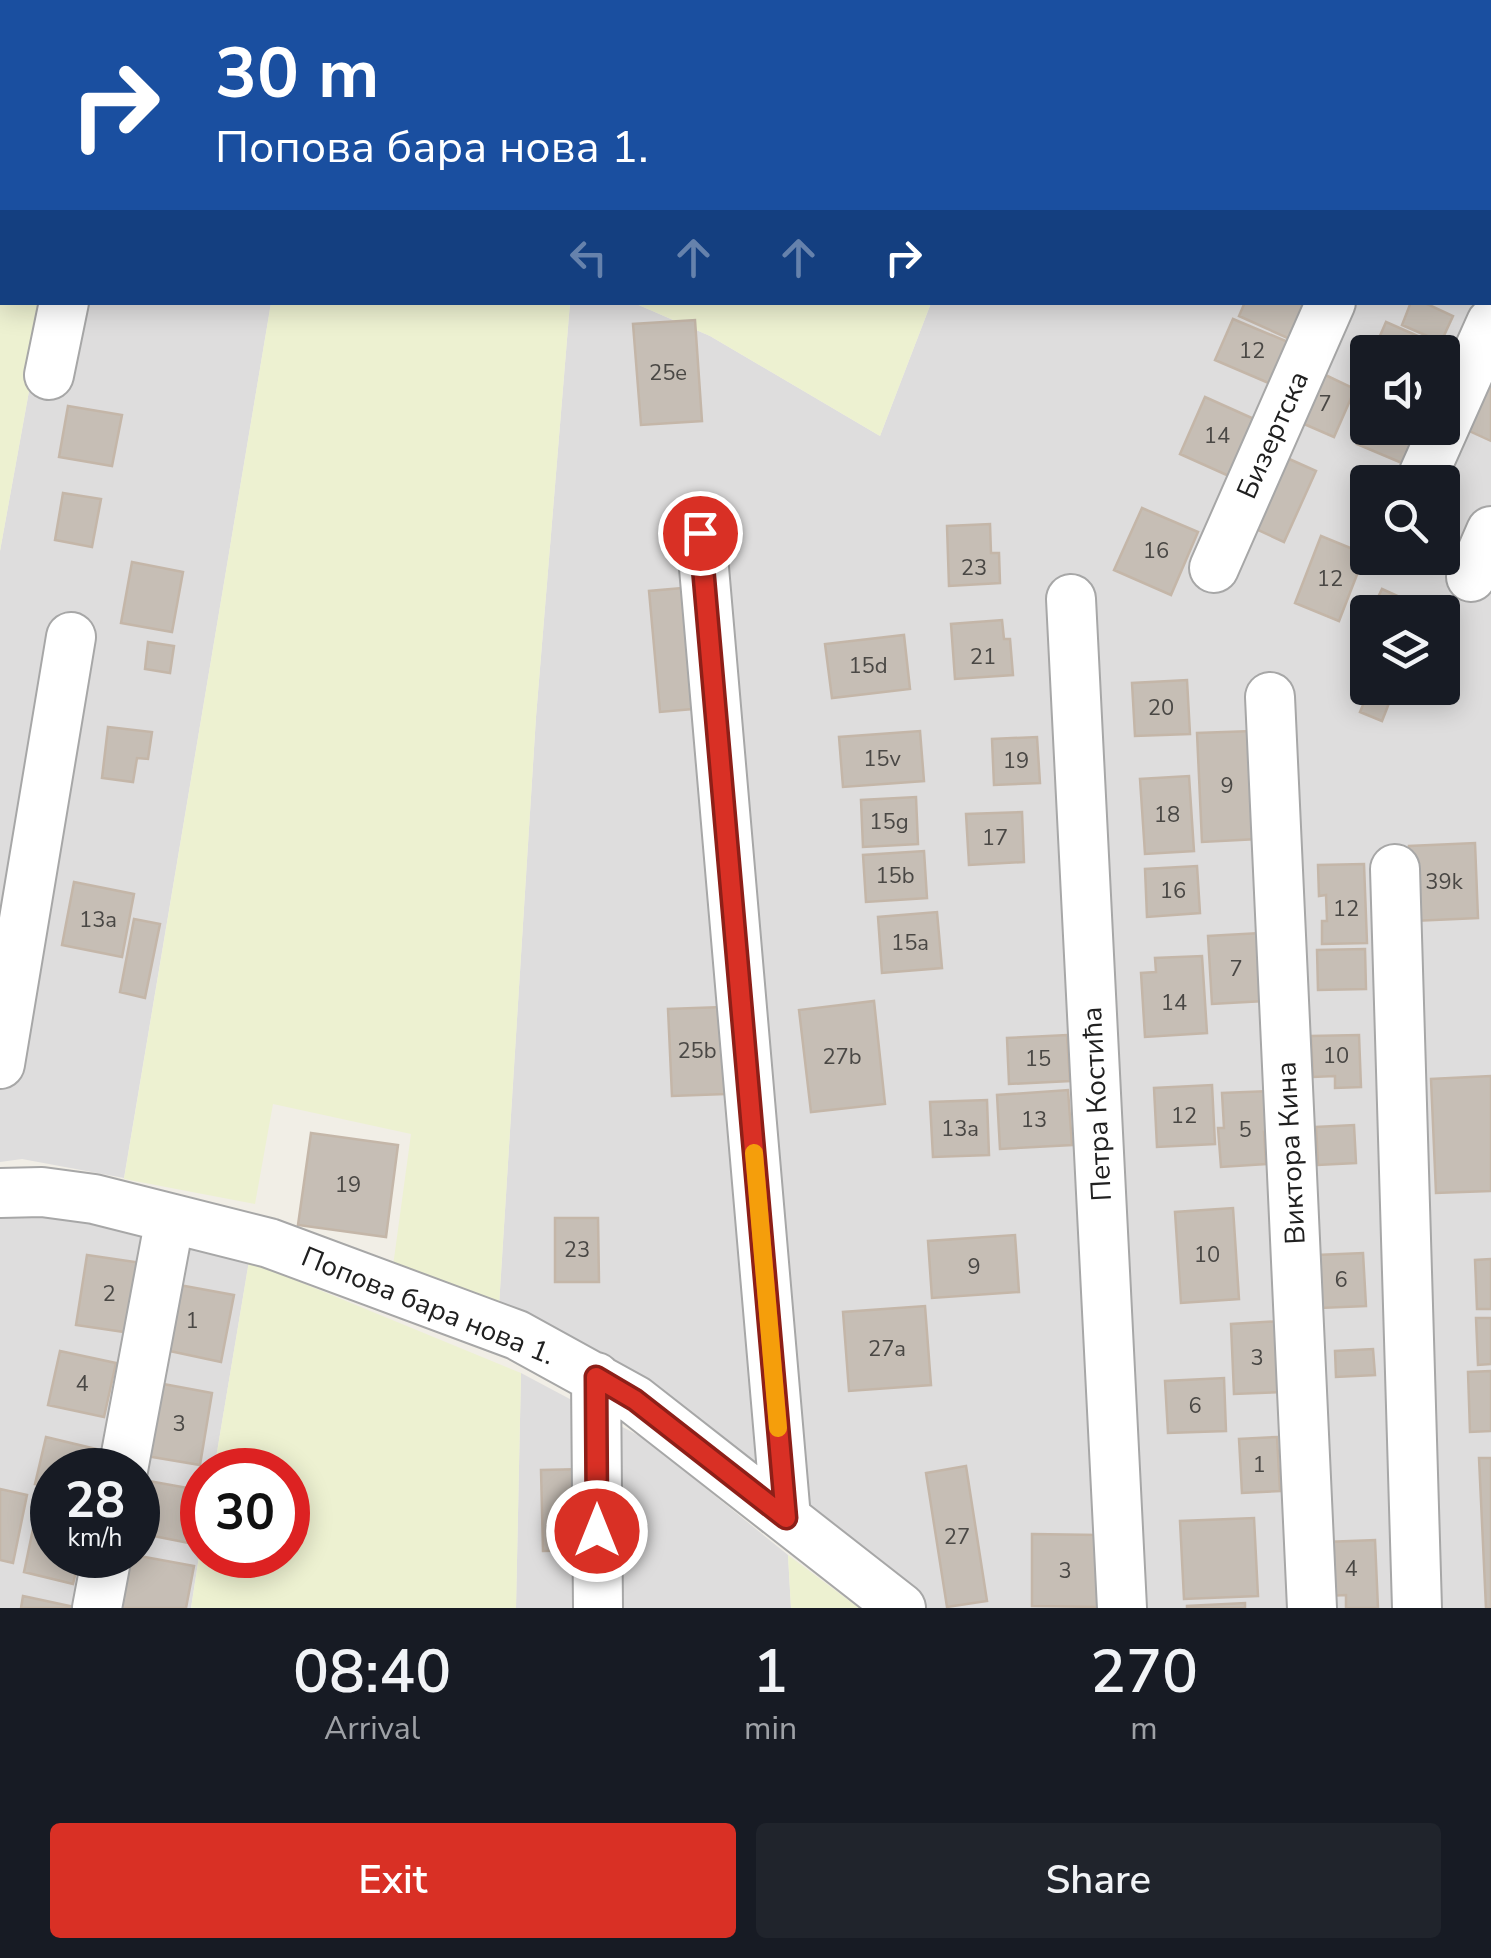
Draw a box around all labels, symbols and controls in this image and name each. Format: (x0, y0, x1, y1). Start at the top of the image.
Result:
text: 30 m (215, 26, 379, 122)
icon: right (50, 40, 180, 170)
text: Попова бара нова 1. (215, 117, 649, 178)
icon: left (561, 230, 616, 285)
icon: ahead (666, 230, 721, 285)
icon: ahead (771, 230, 826, 285)
icon: right (876, 230, 931, 285)
map controls (1350, 335, 1460, 705)
button: sound (1350, 335, 1460, 445)
house number: 12 (1239, 336, 1265, 366)
house number: 25e (649, 358, 687, 388)
street label: Бизертска (1228, 365, 1318, 505)
house number: 7 (1318, 389, 1332, 419)
house number: 14 (1204, 421, 1230, 451)
button: search (1350, 465, 1460, 575)
pin (658, 491, 743, 576)
icon: arrive (673, 506, 728, 561)
house number: 16 (1143, 536, 1169, 566)
house number: 23 (961, 553, 987, 583)
house number: 12 (1317, 564, 1343, 594)
button: layers (1350, 595, 1460, 705)
house number: 21 (970, 642, 996, 672)
house number: 15d (848, 651, 888, 681)
house number: 20 (1148, 693, 1174, 723)
house number: 15v (863, 744, 902, 774)
house number: 19 (1003, 746, 1029, 776)
house number: 9 (1220, 771, 1234, 801)
house number: 18 (1154, 800, 1180, 830)
house number: 15g (869, 807, 909, 837)
house number: 17 (982, 823, 1008, 853)
house number: 15b (875, 861, 915, 891)
house number: 39k (1425, 867, 1464, 897)
house number: 16 (1160, 876, 1186, 906)
house number: 12 (1333, 894, 1359, 924)
house number: 13a (79, 905, 117, 935)
house number: 15a (891, 928, 929, 958)
house number: 7 (1229, 954, 1243, 984)
house number: 14 (1161, 988, 1187, 1018)
street label: Петра Костића (1073, 1006, 1121, 1202)
house number: 25b (677, 1036, 717, 1066)
house number: 10 (1323, 1041, 1349, 1071)
house number: 27b (822, 1042, 862, 1072)
house number: 15 (1025, 1044, 1051, 1074)
street label: Виктора Кина (1267, 1061, 1315, 1245)
house number: 12 (1171, 1101, 1197, 1131)
house number: 13 (1021, 1105, 1047, 1135)
house number: 13a (941, 1114, 979, 1144)
house number: 5 (1238, 1115, 1252, 1145)
house number: 19 (335, 1170, 361, 1200)
house number: 23 (564, 1235, 590, 1265)
street label: Попова бара нова 1. (296, 1238, 560, 1374)
house number: 10 (1194, 1240, 1220, 1270)
house number: 9 (967, 1252, 981, 1282)
house number: 6 (1334, 1265, 1348, 1295)
house number: 2 (102, 1279, 116, 1309)
house number: 1 (185, 1306, 199, 1336)
house number: 27a (868, 1334, 906, 1364)
house number: 3 (1250, 1343, 1264, 1373)
house number: 4 (75, 1369, 89, 1399)
house number: 6 (1188, 1391, 1202, 1421)
house number: 3 (172, 1409, 186, 1439)
speed limit sign: 30 (180, 1448, 310, 1578)
house number: 1 (1252, 1450, 1266, 1480)
text: 28 (65, 1466, 125, 1535)
position arrow (545, 1479, 649, 1583)
text: km/h (67, 1521, 123, 1555)
house number: 27 (944, 1522, 970, 1552)
house number: 4 (1344, 1554, 1358, 1584)
house number: 3 (1058, 1556, 1072, 1586)
text: 08:40 (293, 1631, 451, 1713)
text: 1 (753, 1631, 789, 1713)
text: 270 (1090, 1631, 1198, 1713)
text: Arrival (324, 1707, 420, 1750)
text: min (744, 1707, 797, 1750)
text: m (1130, 1707, 1158, 1750)
button: Exit (50, 1823, 736, 1938)
button: Share (756, 1823, 1441, 1938)

